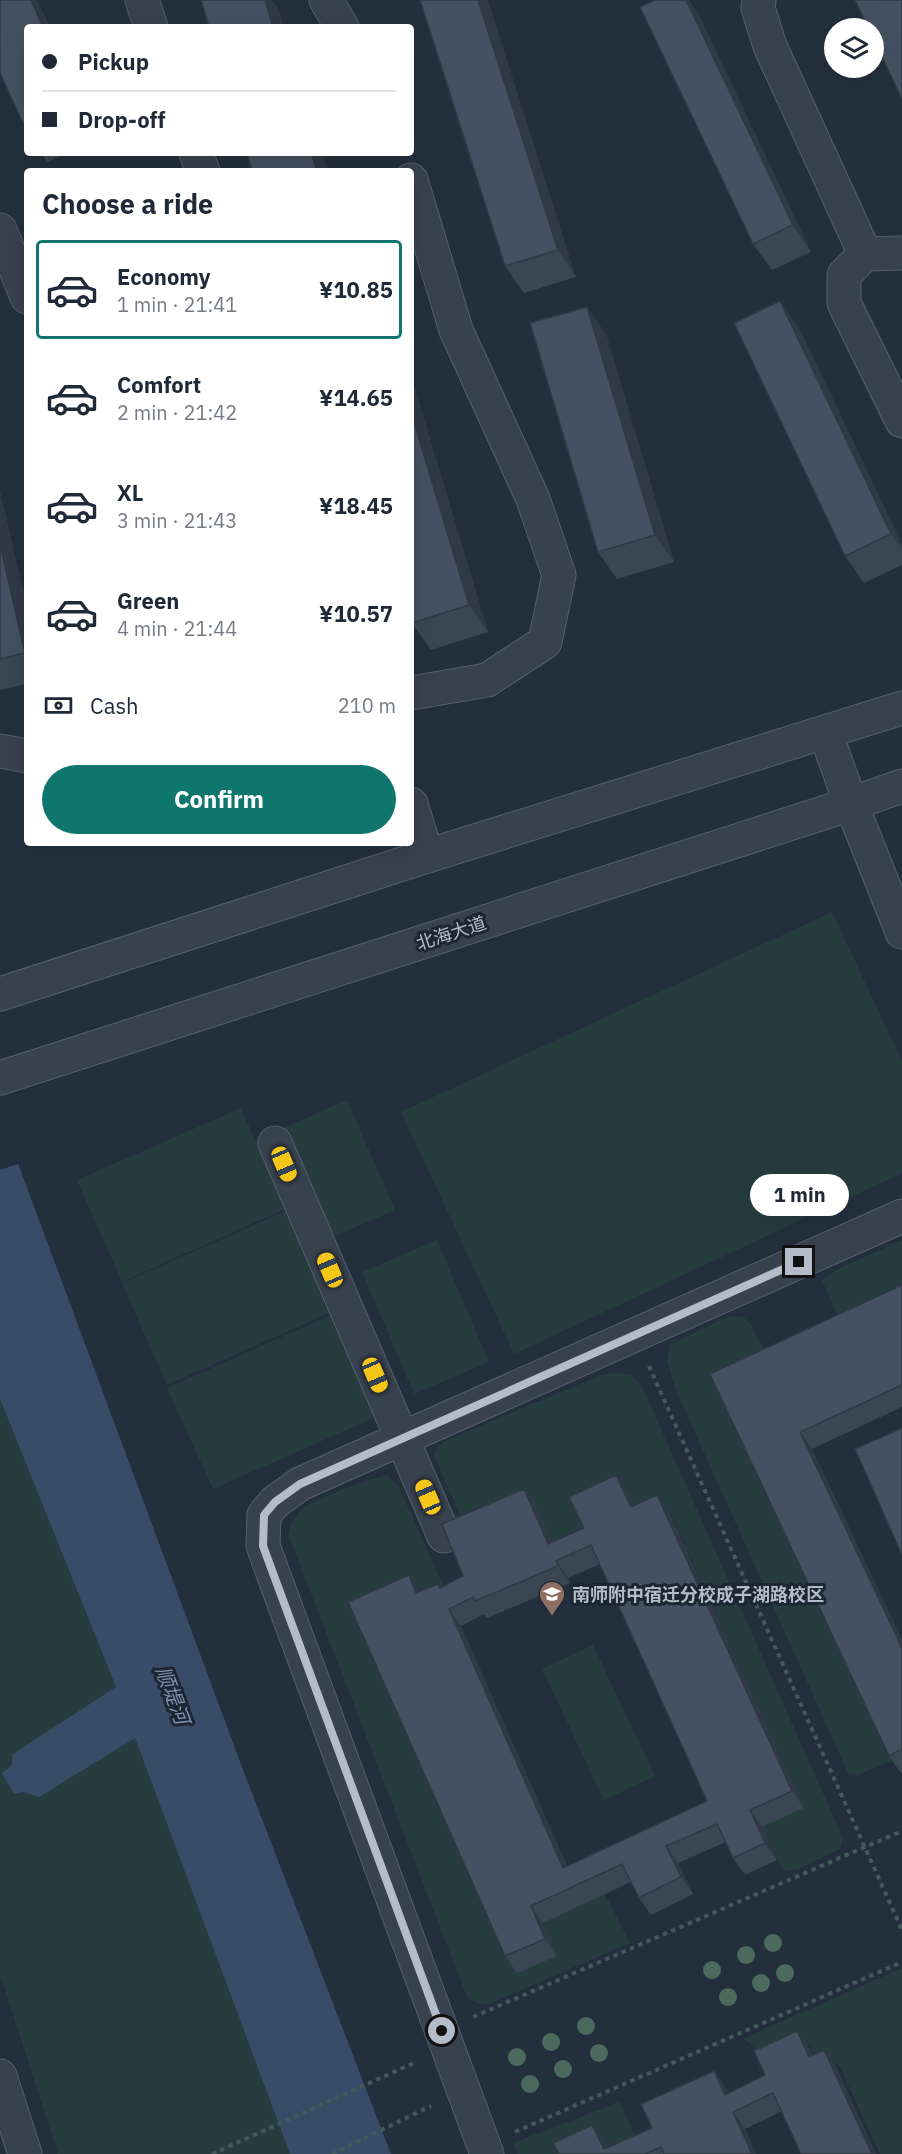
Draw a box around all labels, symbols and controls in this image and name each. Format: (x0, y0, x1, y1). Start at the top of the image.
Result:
map controls (824, 18, 884, 78)
button: layers (824, 18, 884, 78)
text: Pickup (78, 47, 149, 76)
text: Drop-off (78, 105, 165, 134)
text: Choose a ride (42, 186, 213, 221)
text: Economy (117, 262, 211, 291)
icon: car (45, 263, 99, 317)
text: ¥10.85 (319, 275, 393, 304)
text: 1 min · 21:41 (117, 291, 237, 318)
text: Comfort (117, 370, 201, 399)
icon: car (45, 371, 99, 425)
text: ¥14.65 (319, 383, 393, 412)
text: 2 min · 21:42 (117, 399, 237, 426)
text: XL (117, 478, 143, 507)
icon: car (45, 479, 99, 533)
text: ¥18.45 (319, 491, 393, 520)
text: 3 min · 21:43 (117, 507, 237, 534)
text: Green (117, 586, 179, 615)
icon: car (45, 587, 99, 641)
text: ¥10.57 (319, 599, 393, 628)
text: 4 min · 21:44 (117, 615, 237, 642)
icon: cash (42, 689, 75, 722)
text: Cash (90, 691, 139, 720)
text: 210 m (338, 692, 396, 719)
button: Confirm (42, 765, 396, 834)
street label: 北海大道 (413, 911, 489, 955)
car (269, 1144, 299, 1184)
callout: 1 min (750, 1175, 848, 1217)
text: 1 min (773, 1181, 826, 1208)
route end (785, 1248, 812, 1275)
car (315, 1250, 345, 1290)
car (360, 1355, 390, 1395)
car (413, 1477, 443, 1517)
school or university icon: 南师附中宿迁分校成子湖路校区 (537, 1579, 567, 1617)
place label: 南师附中宿迁分校成子湖路校区 (572, 1583, 824, 1606)
water label: 顺堤河 (150, 1662, 198, 1732)
route start (428, 2017, 455, 2044)

